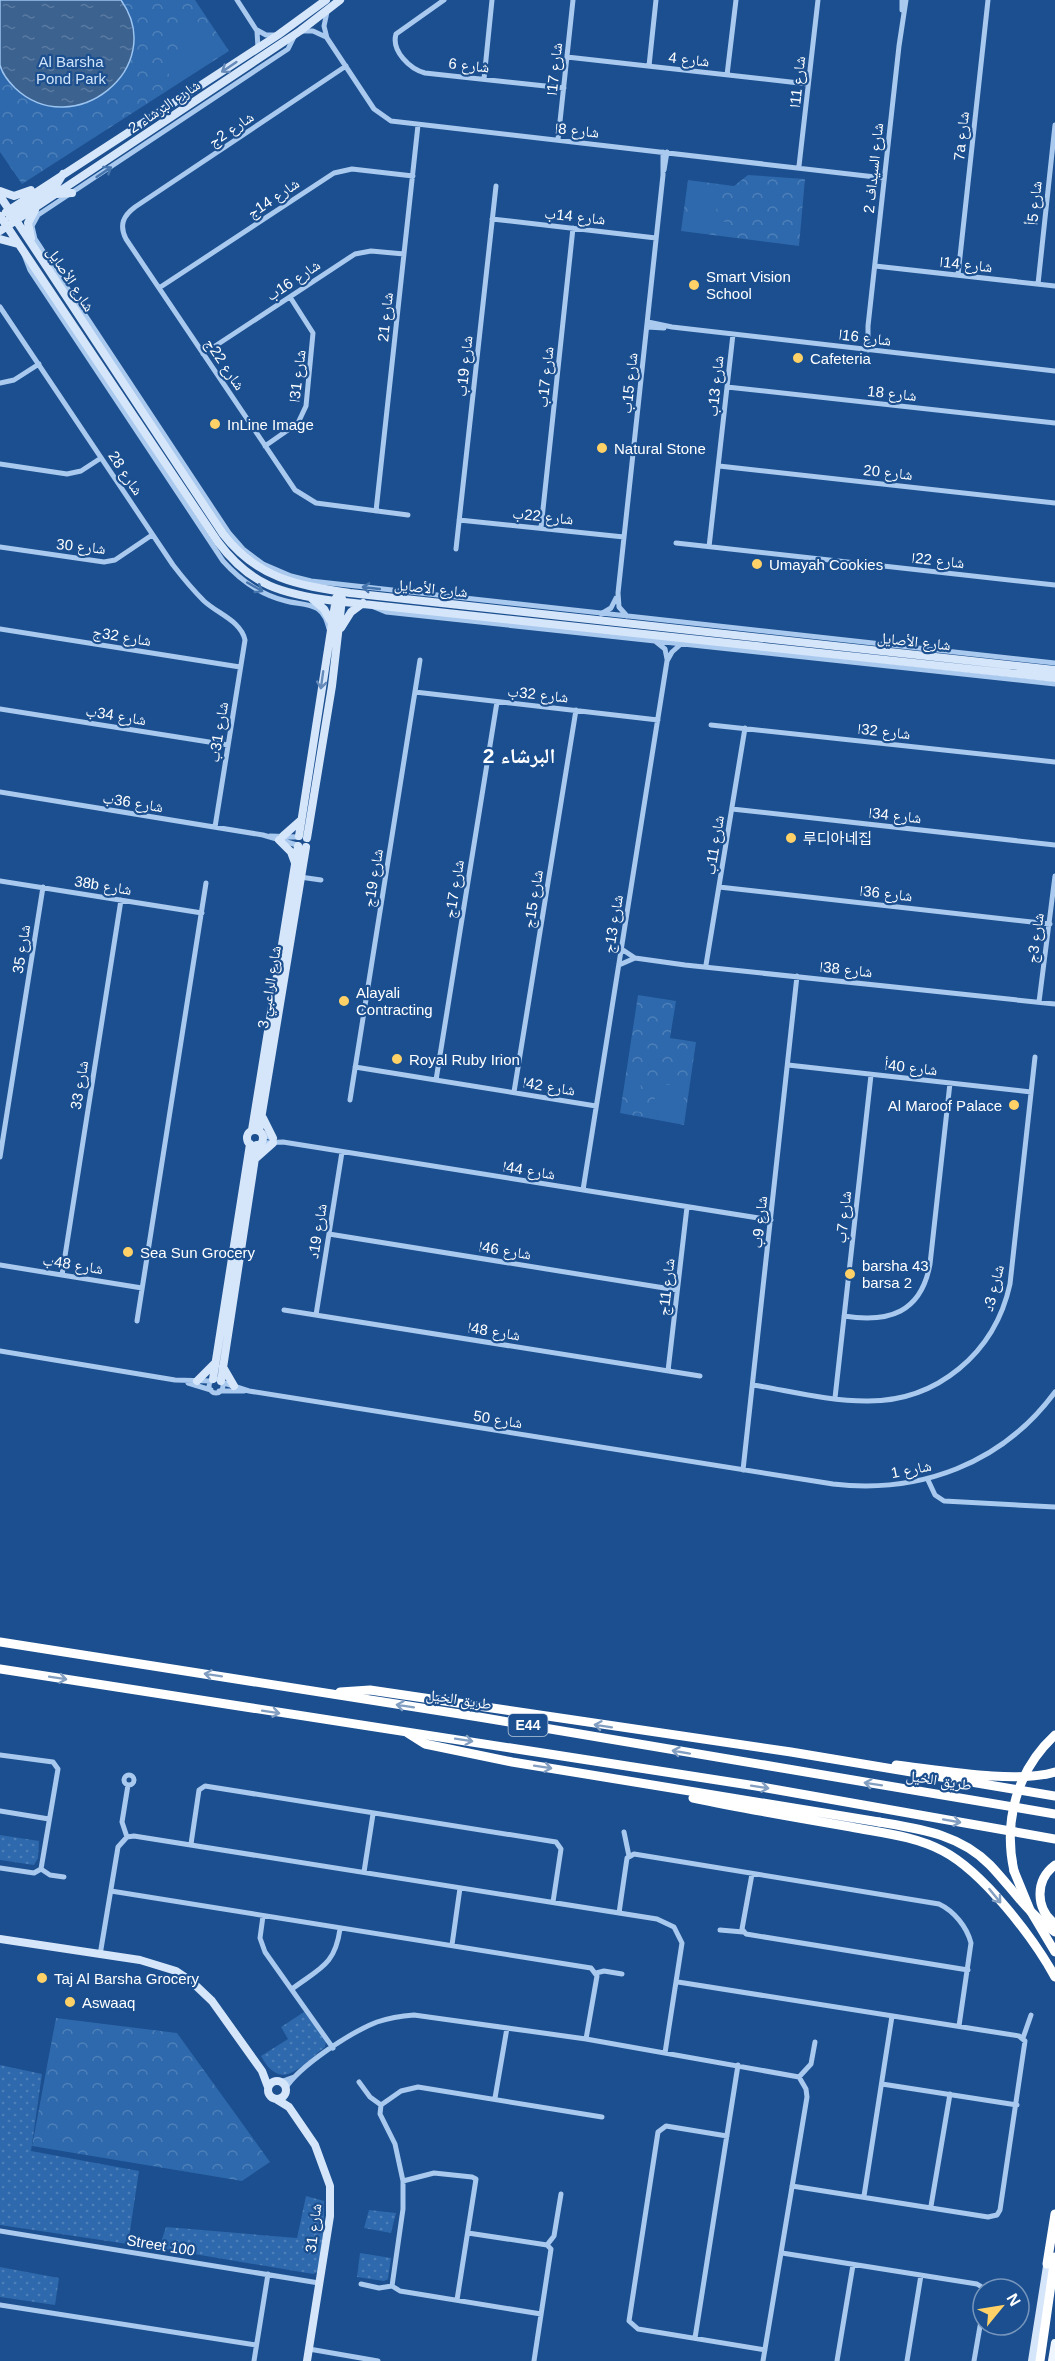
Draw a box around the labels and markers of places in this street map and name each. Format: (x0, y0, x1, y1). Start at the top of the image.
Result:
place label: Smart Vision School (706, 268, 791, 302)
marker: Smart Vision School (687, 278, 701, 292)
place label: Cafeteria (810, 350, 872, 367)
marker: Cafeteria (791, 351, 805, 365)
place label: InLine Image (227, 416, 314, 433)
marker: InLine Image (208, 417, 222, 431)
place label: Natural Stone (614, 440, 706, 457)
marker: Natural Stone (595, 441, 609, 455)
place label: Umayah Cookies (769, 556, 883, 573)
marker: Umayah Cookies (750, 557, 764, 571)
place label: 루디아네집 (803, 830, 872, 847)
marker: 루디아네집 (784, 831, 798, 845)
place label: Alayali Contracting (356, 984, 433, 1018)
marker: Alayali Contracting (337, 994, 351, 1008)
place label: Royal Ruby Irion (409, 1051, 520, 1068)
marker: Royal Ruby Irion (390, 1052, 404, 1066)
place label: Al Maroof Palace (888, 1097, 1002, 1114)
marker: Al Maroof Palace (1007, 1098, 1021, 1112)
place label: Sea Sun Grocery (140, 1244, 256, 1261)
marker: Sea Sun Grocery (121, 1245, 135, 1259)
place label: barsha 43 barsa 2 (862, 1257, 929, 1291)
marker: barsha 43 barsa 2 (843, 1267, 857, 1281)
place label: Taj Al Barsha Grocery (54, 1970, 200, 1987)
marker: Taj Al Barsha Grocery (35, 1971, 49, 1985)
place label: Aswaaq (82, 1994, 135, 2011)
marker: Aswaaq (63, 1995, 77, 2009)

